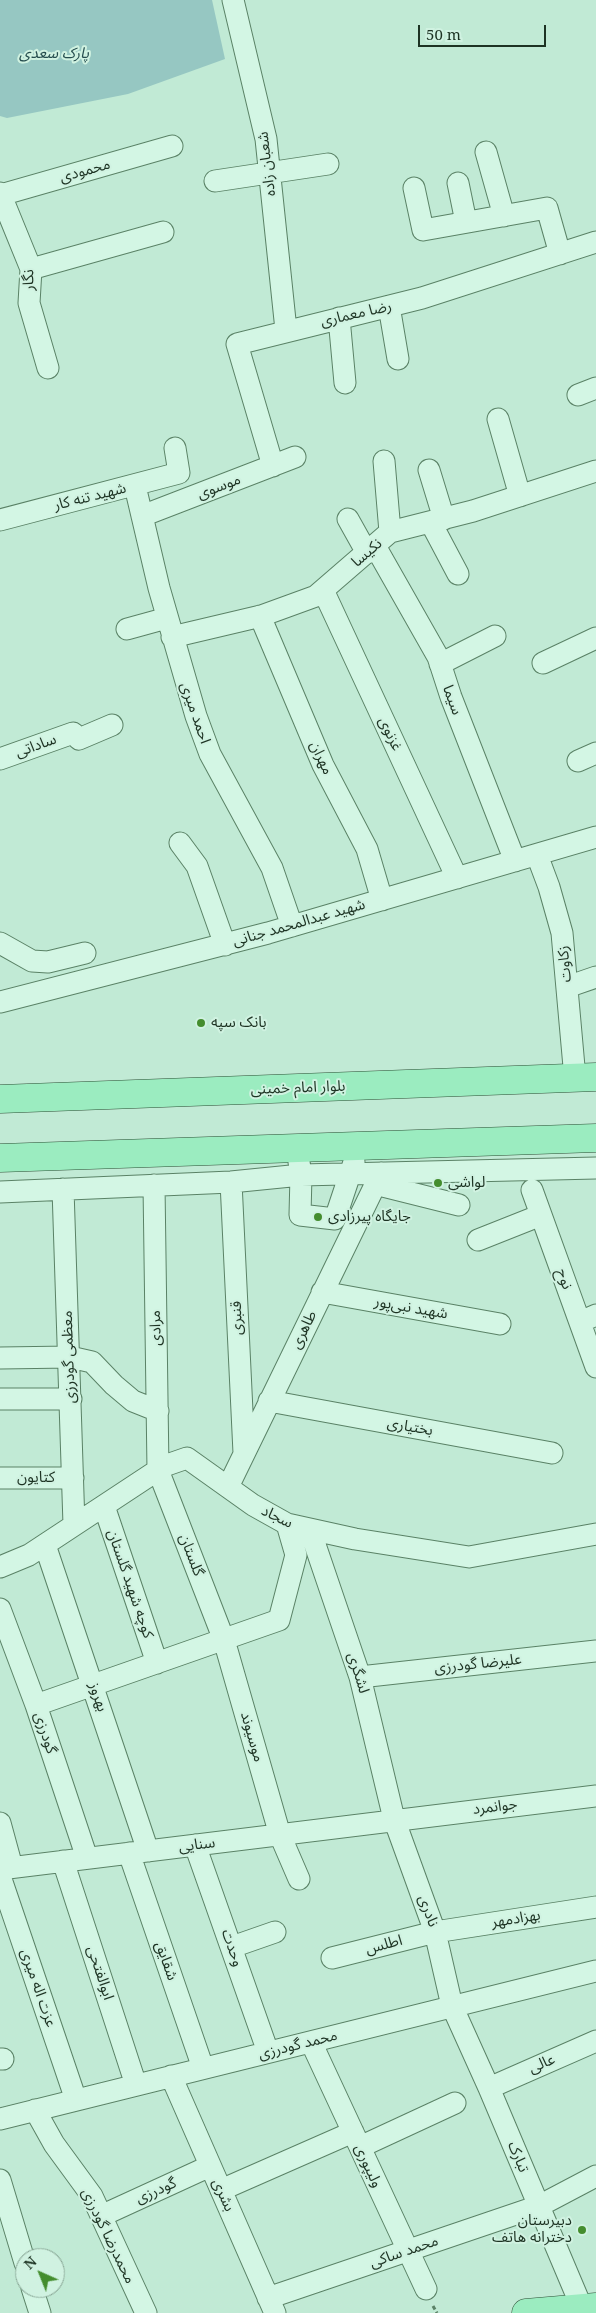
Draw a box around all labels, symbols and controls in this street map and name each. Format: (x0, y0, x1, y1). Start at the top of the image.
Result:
scale bar (421, 15, 548, 47)
text: 50 m (426, 24, 461, 44)
park label: پارک سعدی (19, 45, 89, 63)
street label: شعبان زاده (254, 131, 280, 197)
street label: محمودی (58, 155, 112, 187)
street label: نگار (20, 269, 38, 291)
street label: رضا معماری (319, 297, 393, 331)
street label: موسوی (195, 470, 243, 504)
street label: شهید تنه کار (52, 479, 128, 515)
street label: نکیسا (348, 535, 386, 571)
street label: احمد میری (176, 680, 214, 746)
street label: سیما (438, 683, 466, 717)
street label: غزنوی (374, 714, 406, 754)
street label: ساداتی (13, 730, 59, 762)
street label: مهران (305, 738, 337, 778)
street label: شهید عبدالمحمد جنانی (231, 895, 367, 951)
street label: زکاوت (554, 945, 576, 983)
place label: بانک سپه (211, 1014, 267, 1032)
marker: بانک سپه (195, 1017, 207, 1029)
street label: بلوار امام خمینی (250, 1077, 346, 1099)
place label: لواشی (448, 1174, 485, 1192)
marker: لواشی (432, 1177, 444, 1189)
place label: جایگاه پیرزادی (328, 1208, 411, 1226)
marker: جایگاه پیرزادی (312, 1211, 324, 1223)
street label: نوح (552, 1266, 576, 1292)
street label: شهید نبی‌پور (373, 1293, 449, 1323)
street label: قنبری (227, 1301, 247, 1335)
street label: طاهری (287, 1308, 321, 1352)
street label: معظمی گودرزی (58, 1310, 80, 1404)
street label: مرادی (147, 1310, 165, 1346)
street label: بختیاری (386, 1414, 434, 1440)
street label: کتایون (17, 1469, 55, 1487)
street label: سجاد (258, 1502, 296, 1532)
street label: کوچه شهید گلستان (103, 1527, 157, 1641)
street label: گلستان (175, 1531, 207, 1579)
street label: لشگری (343, 1650, 373, 1696)
street label: علیرضا گودرزی (433, 1650, 523, 1678)
street label: بهروز (85, 1680, 111, 1714)
street label: گودرزی (30, 1710, 60, 1756)
street label: موسیوند (236, 1710, 268, 1764)
street label: جوانمرد (472, 1795, 518, 1819)
street label: سنایی (178, 1834, 216, 1856)
street label: نادری (414, 1893, 442, 1929)
street label: بهزادمهر (490, 1906, 542, 1932)
street label: وحدت (217, 1927, 247, 1969)
street label: اطلس (364, 1931, 404, 1959)
street label: شقایق (151, 1939, 181, 1983)
street label: ابوالفتحی (83, 1944, 117, 2002)
street label: عزت اله میری (16, 1946, 60, 2030)
street label: محمد گودرزی (257, 2026, 339, 2064)
street label: عالی (526, 2050, 558, 2078)
street label: تبارک (503, 2139, 533, 2175)
street label: ولیپوری (350, 2141, 386, 2191)
street label: گودرزی (133, 2174, 179, 2208)
street label: بشری (208, 2176, 238, 2214)
street label: محمدرضا گودرزی (77, 2185, 139, 2287)
place label: دبیرستان دخترانه هاتف (492, 2212, 572, 2247)
marker: دبیرستان دخترانه هاتف (576, 2224, 588, 2236)
street label: محمد ساکی (367, 2232, 441, 2272)
north arrow (15, 2248, 65, 2298)
text: N (19, 2252, 40, 2273)

